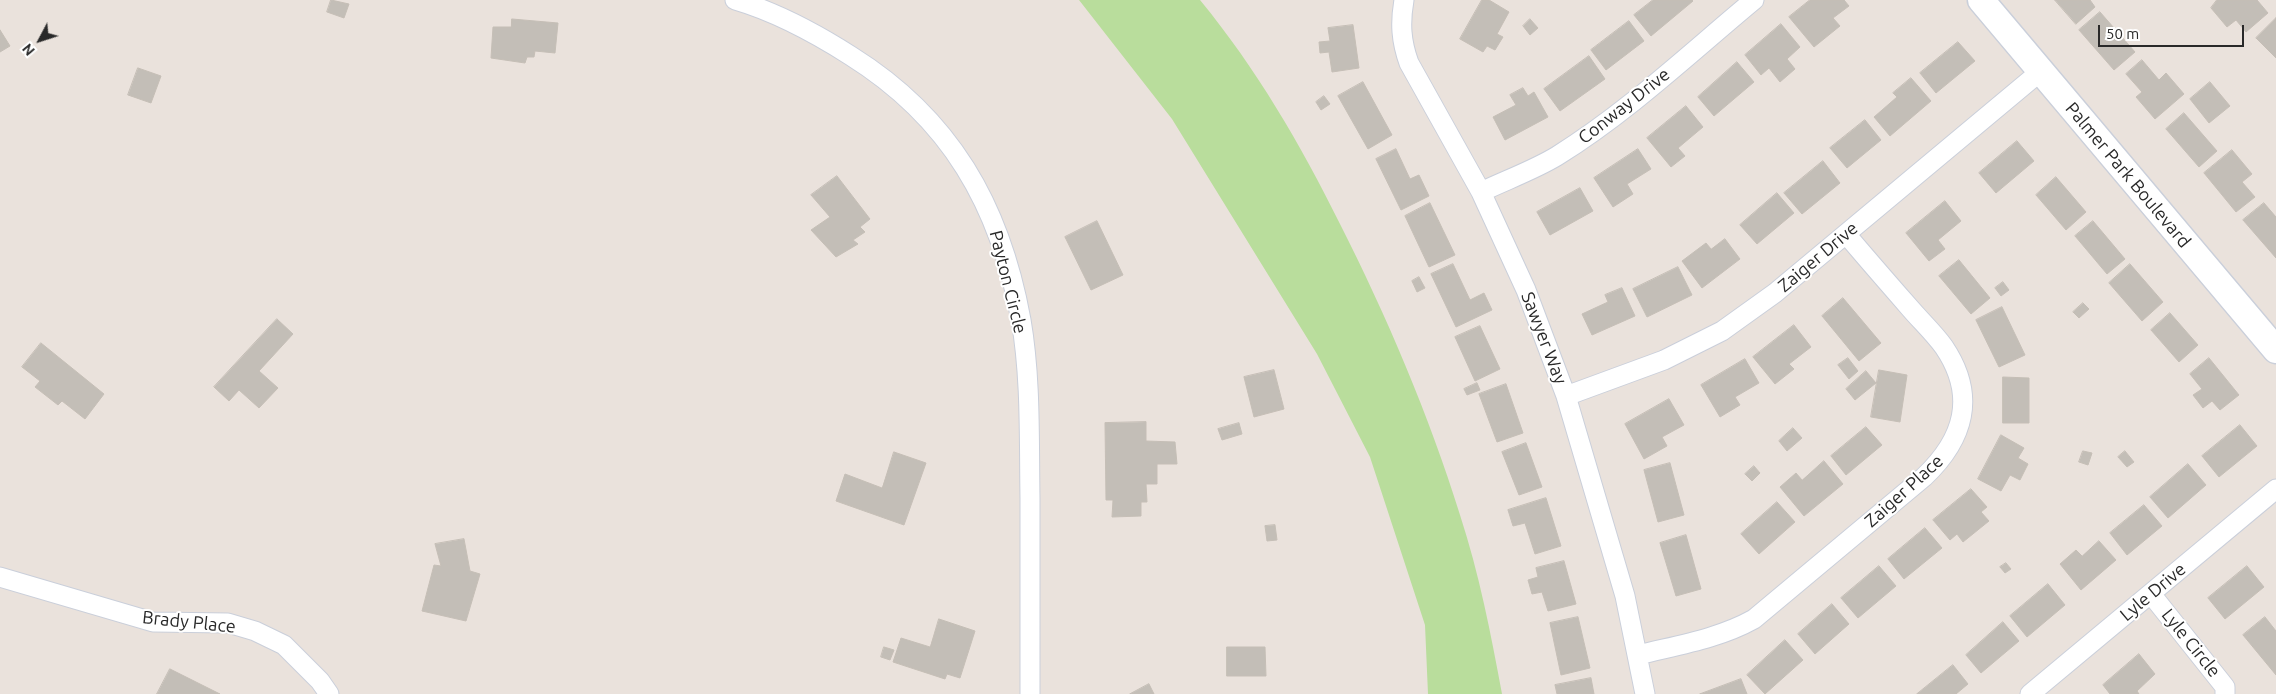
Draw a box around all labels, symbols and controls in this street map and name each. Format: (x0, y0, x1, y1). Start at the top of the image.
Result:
north arrow (15, 15, 65, 65)
scale bar (2101, 15, 2247, 47)
text: 50 m (2106, 25, 2139, 42)
text: N (19, 41, 38, 59)
street label: Conway Drive (1574, 64, 1674, 148)
street label: Palmer Park Boulevard (2061, 98, 2195, 252)
street label: Zaiger Drive (1774, 217, 1862, 297)
street label: Payton Circle (985, 228, 1031, 336)
street label: Sawyer Way (1517, 289, 1571, 387)
street label: Zaiger Place (1860, 450, 1948, 532)
street label: Lyle Drive (2116, 558, 2190, 626)
street label: Lyle Circle (2157, 604, 2225, 682)
street label: Brady Place (141, 606, 237, 638)

